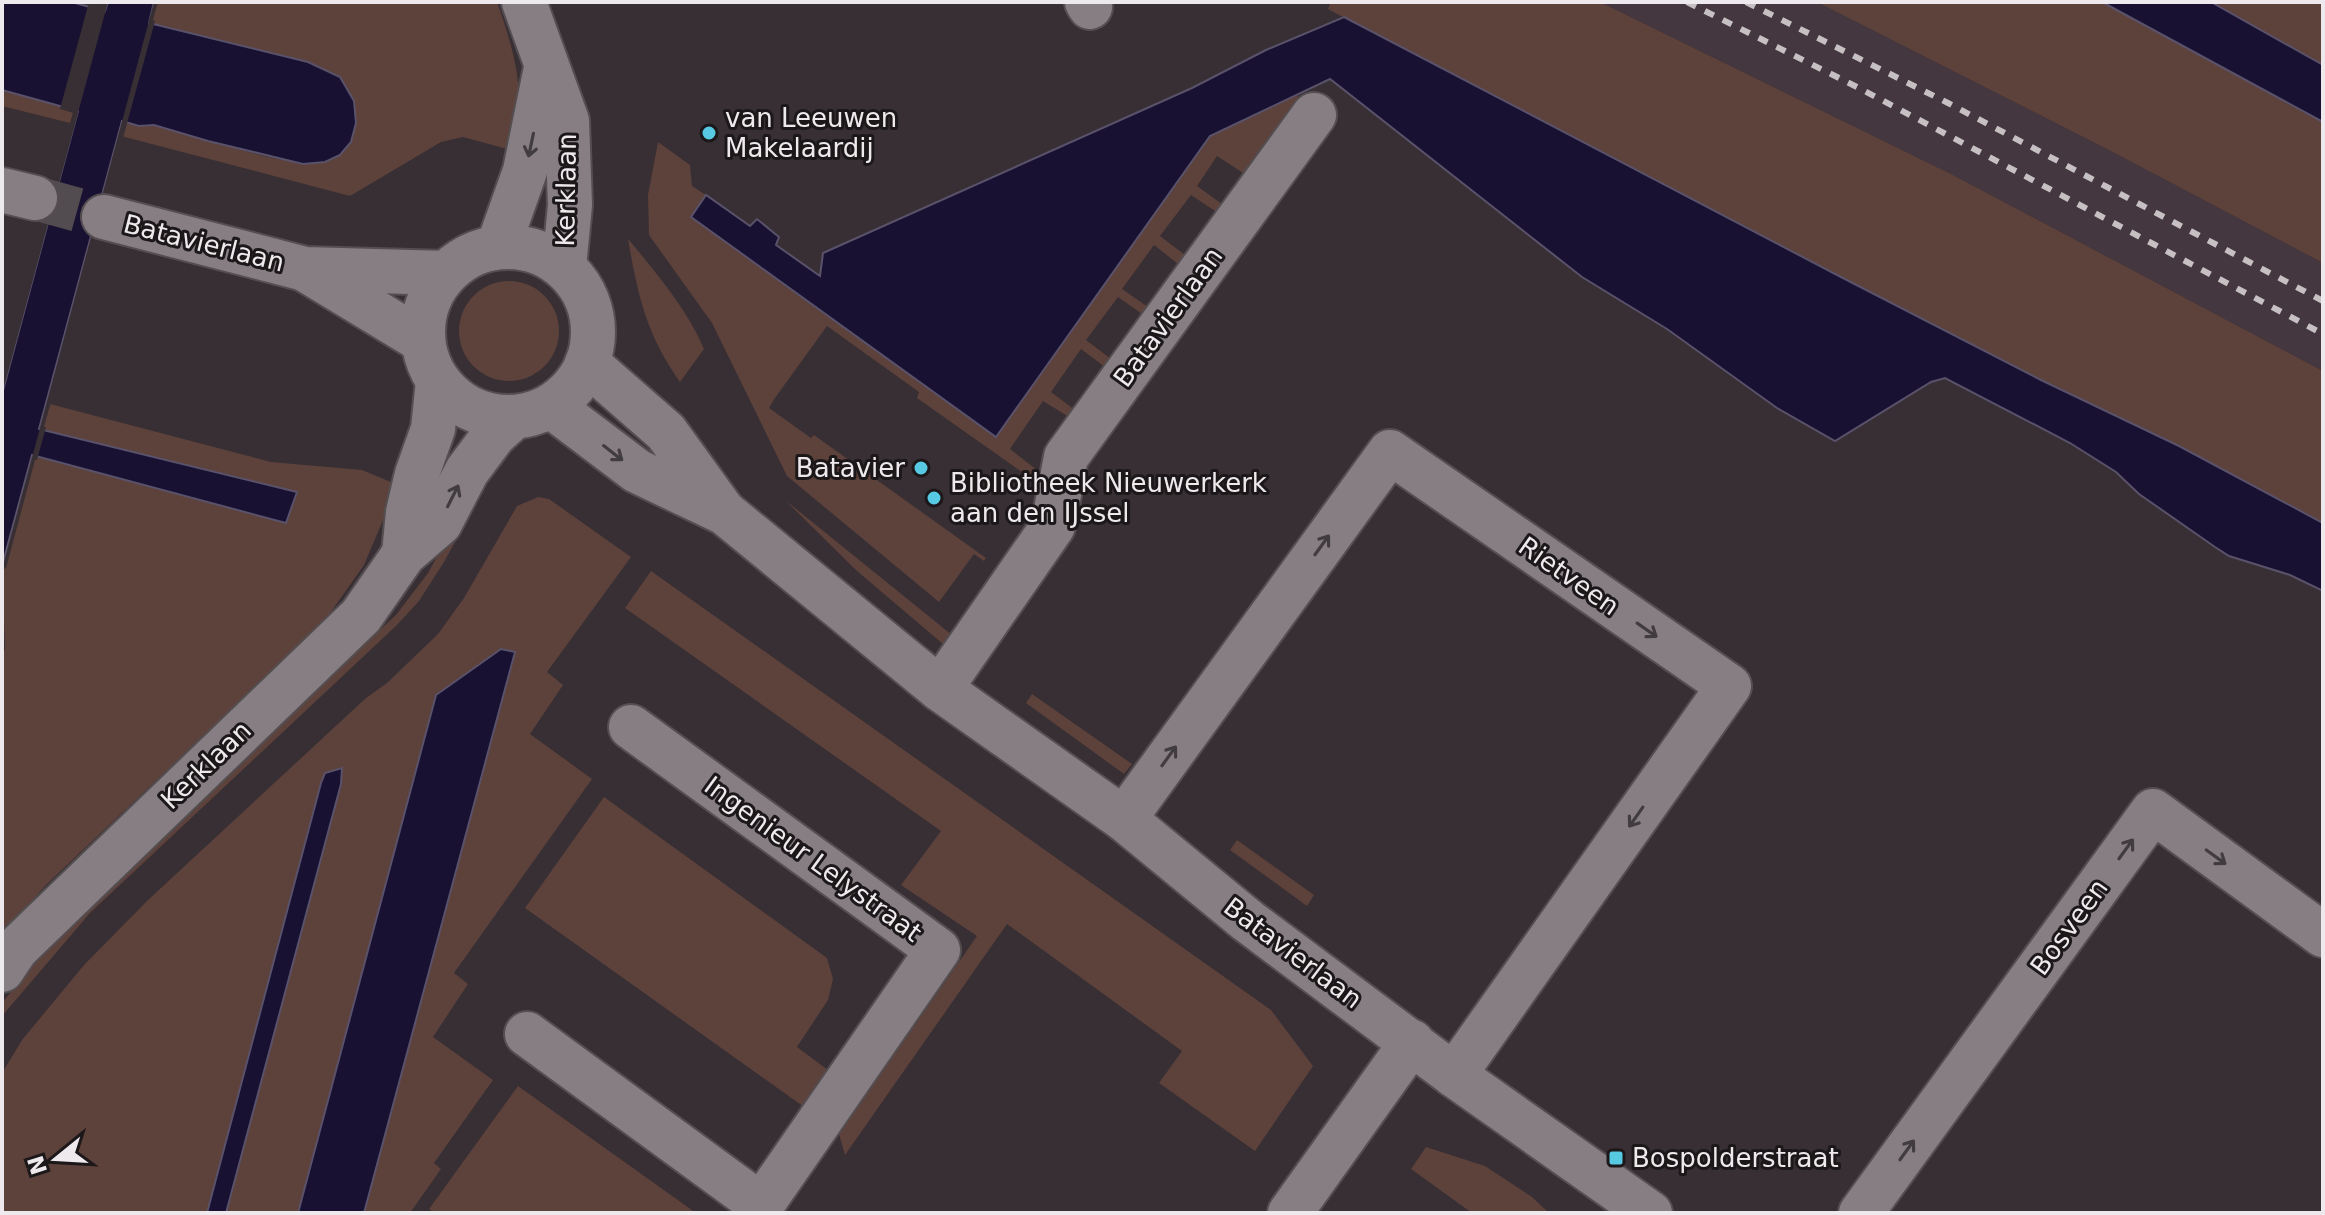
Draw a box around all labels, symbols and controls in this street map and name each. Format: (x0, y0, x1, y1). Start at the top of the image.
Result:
place label: van Leeuwen Makelaardij (725, 103, 897, 163)
marker: van Leeuwen Makelaardij (700, 124, 718, 142)
one-way arrow (523, 132, 538, 157)
street label: Kerklaan (550, 133, 582, 247)
street label: Batavierlaan (120, 209, 288, 277)
street label: Batavierlaan (1107, 242, 1229, 392)
one-way arrow (602, 444, 623, 461)
place label: Batavier (796, 453, 905, 483)
marker: Batavier (912, 459, 930, 477)
place label: Bibliotheek Nieuwerkerk aan den IJssel (950, 468, 1267, 528)
one-way arrow (446, 484, 462, 508)
marker: Bibliotheek Nieuwerkerk aan den IJssel (925, 489, 943, 507)
street label: Rietveen (1513, 531, 1625, 621)
one-way arrow (1314, 535, 1330, 557)
one-way arrow (1636, 622, 1658, 638)
street label: Kerklaan (155, 715, 257, 815)
one-way arrow (1161, 745, 1177, 767)
street label: Ingenieur Lelystraat (699, 770, 927, 948)
one-way arrow (1628, 806, 1644, 828)
one-way arrow (2117, 838, 2134, 860)
one-way arrow (2205, 848, 2226, 865)
street label: Bosveen (2024, 873, 2114, 981)
street label: Batavierlaan (1218, 891, 1368, 1015)
north arrow (16, 1119, 96, 1199)
one-way arrow (1898, 1140, 1915, 1161)
place label: Bospolderstraat (1632, 1143, 1839, 1173)
marker: Bospolderstraat (1607, 1149, 1625, 1167)
text: N (23, 1152, 52, 1178)

